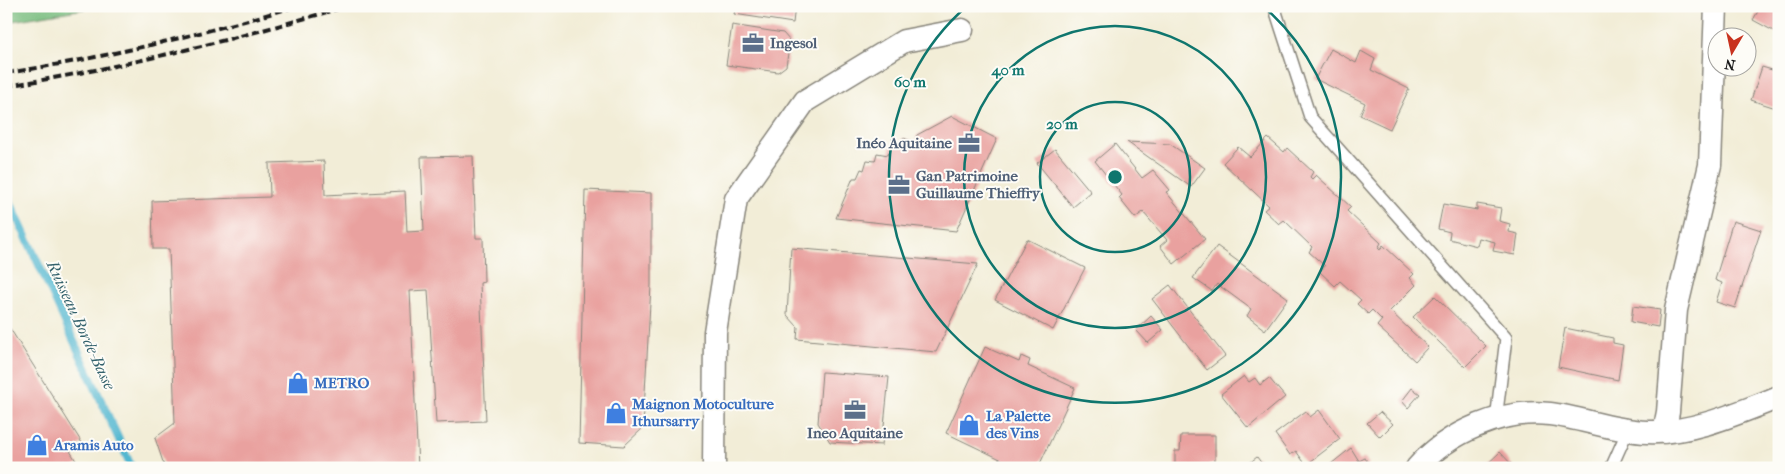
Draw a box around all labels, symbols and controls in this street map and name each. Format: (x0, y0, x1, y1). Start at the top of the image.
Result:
north arrow (1708, 28, 1758, 78)
office icon: Ingesol (740, 30, 766, 56)
place label: Ingesol (770, 34, 818, 52)
text: N (1723, 55, 1737, 74)
text: 40 m (991, 61, 1025, 79)
text: 60 m (894, 73, 927, 91)
text: 20 m (1046, 115, 1078, 133)
office icon: Inéo Aquitaine (956, 130, 982, 156)
place label: Inéo Aquitaine (856, 134, 953, 152)
place label: Gan Patrimoine Guillaume Thieffry (916, 167, 1041, 202)
centre of rings (1106, 168, 1124, 186)
office icon: Gan Patrimoine Guillaume Thieffry (886, 172, 912, 198)
water label: Ruisseau Borde-Basse (42, 257, 119, 393)
shop icon: METRO (285, 370, 311, 396)
place label: METRO (313, 374, 369, 392)
place label: Maignon Motoculture Ithursarry (631, 395, 775, 430)
office icon: Ineo Aquitaine (842, 397, 868, 423)
shop icon: Maignon Motoculture Ithursarry (603, 400, 629, 426)
place label: La Palette des Vins (986, 407, 1051, 442)
shop icon: La Palette des Vins (956, 412, 982, 438)
place label: Ineo Aquitaine (807, 424, 903, 442)
shop icon: Aramis Auto (24, 432, 50, 458)
place label: Aramis Auto (53, 436, 134, 454)

